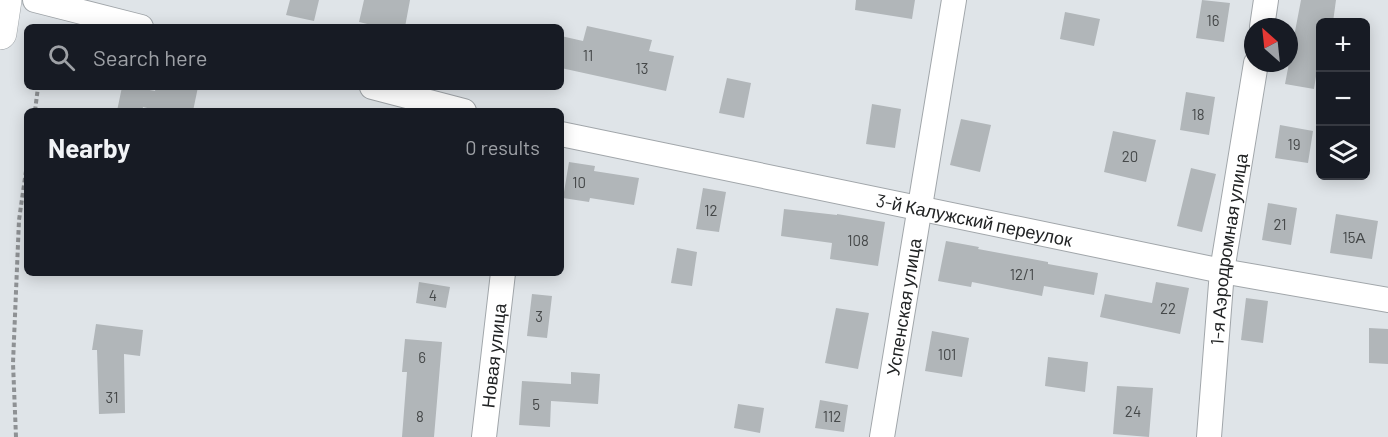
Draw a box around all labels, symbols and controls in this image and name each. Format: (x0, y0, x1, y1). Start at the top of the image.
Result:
house number: 16 (1207, 11, 1219, 29)
north arrow (1244, 18, 1298, 72)
map controls (1316, 18, 1370, 180)
button: + (1316, 18, 1370, 72)
search box (24, 24, 564, 90)
icon: search (45, 41, 78, 74)
text: Search here (93, 44, 207, 70)
house number: 11 (583, 46, 593, 64)
house number: 13 (636, 59, 648, 77)
button: − (1316, 72, 1370, 126)
house number: 18 (1191, 105, 1205, 123)
button: layers (1316, 126, 1370, 180)
text: Nearby (48, 132, 130, 163)
text: 0 results (465, 135, 540, 159)
house number: 19 (1287, 135, 1301, 153)
house number: 20 (1122, 147, 1138, 165)
street label: 1-я Аэродромная улица (1205, 150, 1252, 346)
house number: 10 (572, 173, 586, 191)
street label: 3-й Калужский переулок (874, 189, 1074, 251)
house number: 12 (704, 201, 718, 219)
house number: 21 (1273, 215, 1287, 233)
house number: 15А (1343, 228, 1365, 246)
house number: 108 (847, 231, 869, 249)
street label: Успенская улица (881, 235, 926, 377)
house number: 12/1 (1010, 265, 1034, 283)
house number: 4 (429, 286, 437, 304)
house number: 22 (1160, 299, 1176, 317)
street label: Новая улица (476, 301, 511, 409)
house number: 3 (535, 307, 543, 325)
house number: 101 (938, 345, 956, 363)
house number: 6 (418, 348, 426, 366)
house number: 31 (106, 388, 118, 406)
house number: 5 (532, 395, 540, 413)
house number: 24 (1125, 402, 1141, 420)
house number: 8 (416, 407, 424, 425)
house number: 112 (823, 407, 841, 425)

